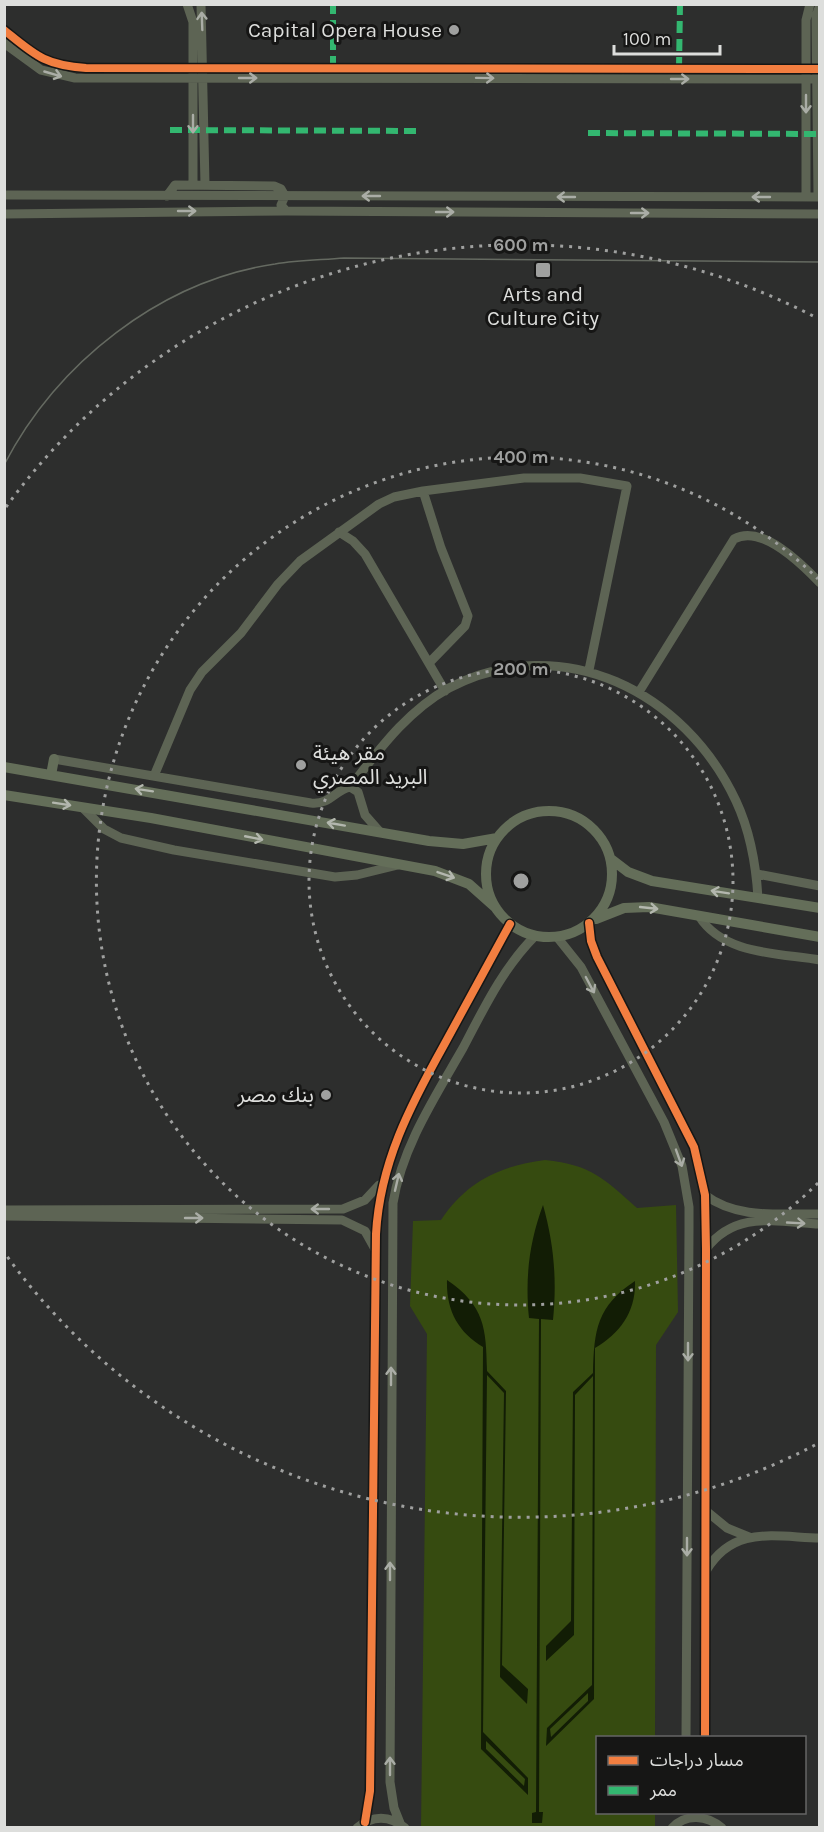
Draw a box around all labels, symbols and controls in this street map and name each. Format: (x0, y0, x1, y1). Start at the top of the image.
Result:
one-way arrow (197, 11, 208, 31)
place label: Capital Opera House (248, 18, 442, 42)
scale bar (614, 18, 720, 56)
marker: Capital Opera House (447, 23, 461, 37)
text: 100 m (623, 28, 671, 50)
one-way arrow (43, 69, 62, 80)
one-way arrow (237, 72, 257, 84)
one-way arrow (474, 72, 494, 84)
one-way arrow (669, 73, 689, 85)
one-way arrow (800, 94, 812, 114)
one-way arrow (187, 114, 199, 134)
one-way arrow (362, 190, 382, 202)
one-way arrow (557, 191, 577, 202)
one-way arrow (752, 191, 772, 203)
one-way arrow (177, 205, 197, 217)
one-way arrow (435, 206, 455, 218)
one-way arrow (630, 207, 650, 219)
text: 600 m (493, 234, 549, 256)
marker: Arts and Culture City (534, 261, 552, 279)
place label: Arts and Culture City (487, 282, 599, 330)
text: 400 m (493, 446, 549, 468)
text: 200 m (493, 658, 549, 680)
place label: مقر هيئة البريد المصري (313, 741, 428, 793)
marker: مقر هيئة البريد المصري (294, 758, 308, 772)
one-way arrow (134, 784, 154, 795)
one-way arrow (52, 799, 72, 810)
one-way arrow (326, 818, 346, 829)
one-way arrow (244, 833, 264, 844)
one-way arrow (436, 870, 455, 881)
centre of rings (511, 871, 531, 891)
one-way arrow (711, 886, 731, 897)
one-way arrow (638, 903, 658, 914)
one-way arrow (585, 975, 596, 993)
place label: بنك مصر (237, 1083, 314, 1107)
marker: بنك مصر (319, 1088, 333, 1102)
one-way arrow (674, 1148, 685, 1167)
one-way arrow (392, 1173, 404, 1192)
one-way arrow (310, 1203, 330, 1215)
one-way arrow (183, 1212, 203, 1224)
one-way arrow (786, 1218, 806, 1229)
one-way arrow (682, 1341, 694, 1361)
one-way arrow (385, 1367, 397, 1387)
one-way arrow (681, 1536, 693, 1556)
one-way arrow (384, 1562, 396, 1582)
legend (596, 1736, 806, 1814)
text: مسار دراجات (650, 1749, 744, 1771)
one-way arrow (384, 1757, 396, 1777)
text: ممر (649, 1779, 677, 1801)

